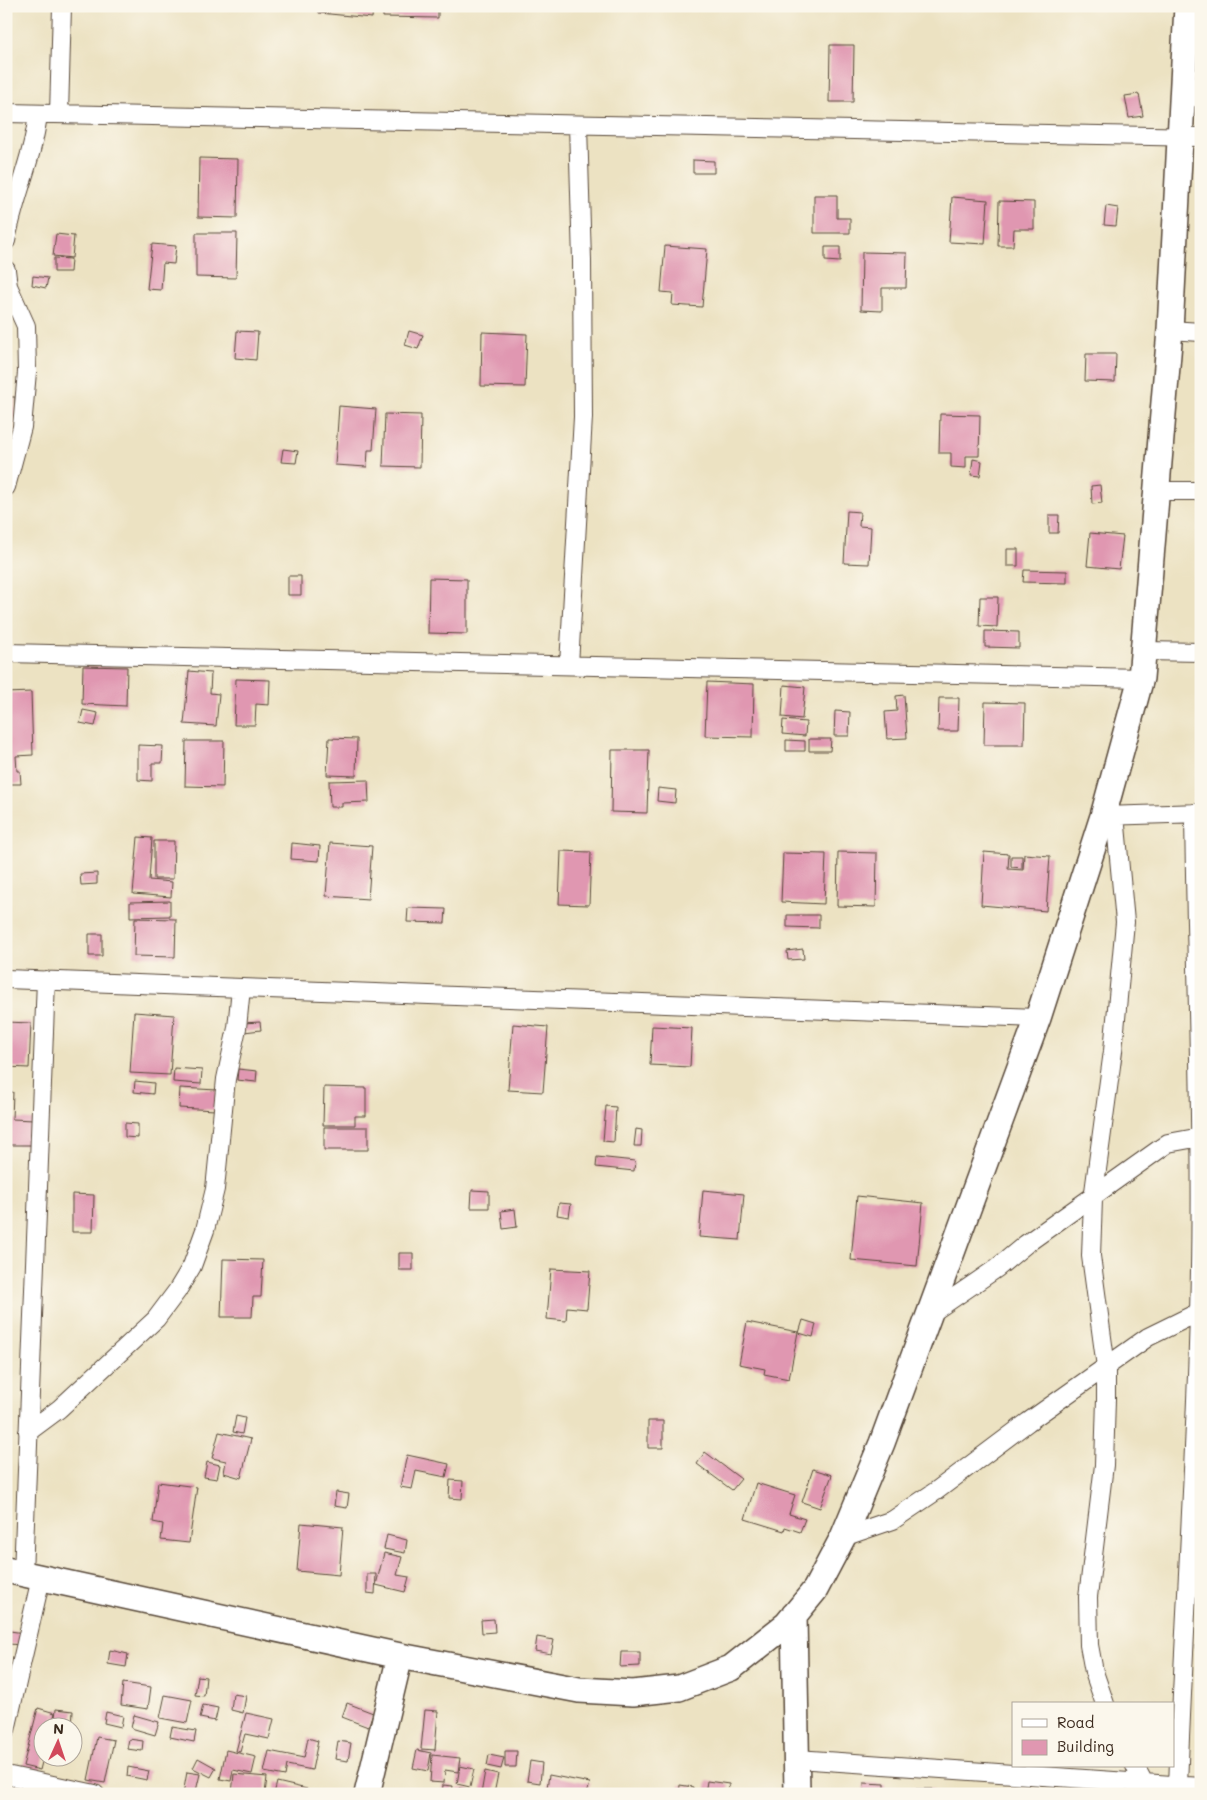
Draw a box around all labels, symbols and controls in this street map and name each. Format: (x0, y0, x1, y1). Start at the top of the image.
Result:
legend (1012, 1702, 1174, 1768)
text: Road (1057, 1712, 1094, 1732)
north arrow (32, 1718, 82, 1768)
text: N (53, 1719, 65, 1738)
text: Building (1057, 1736, 1114, 1756)

